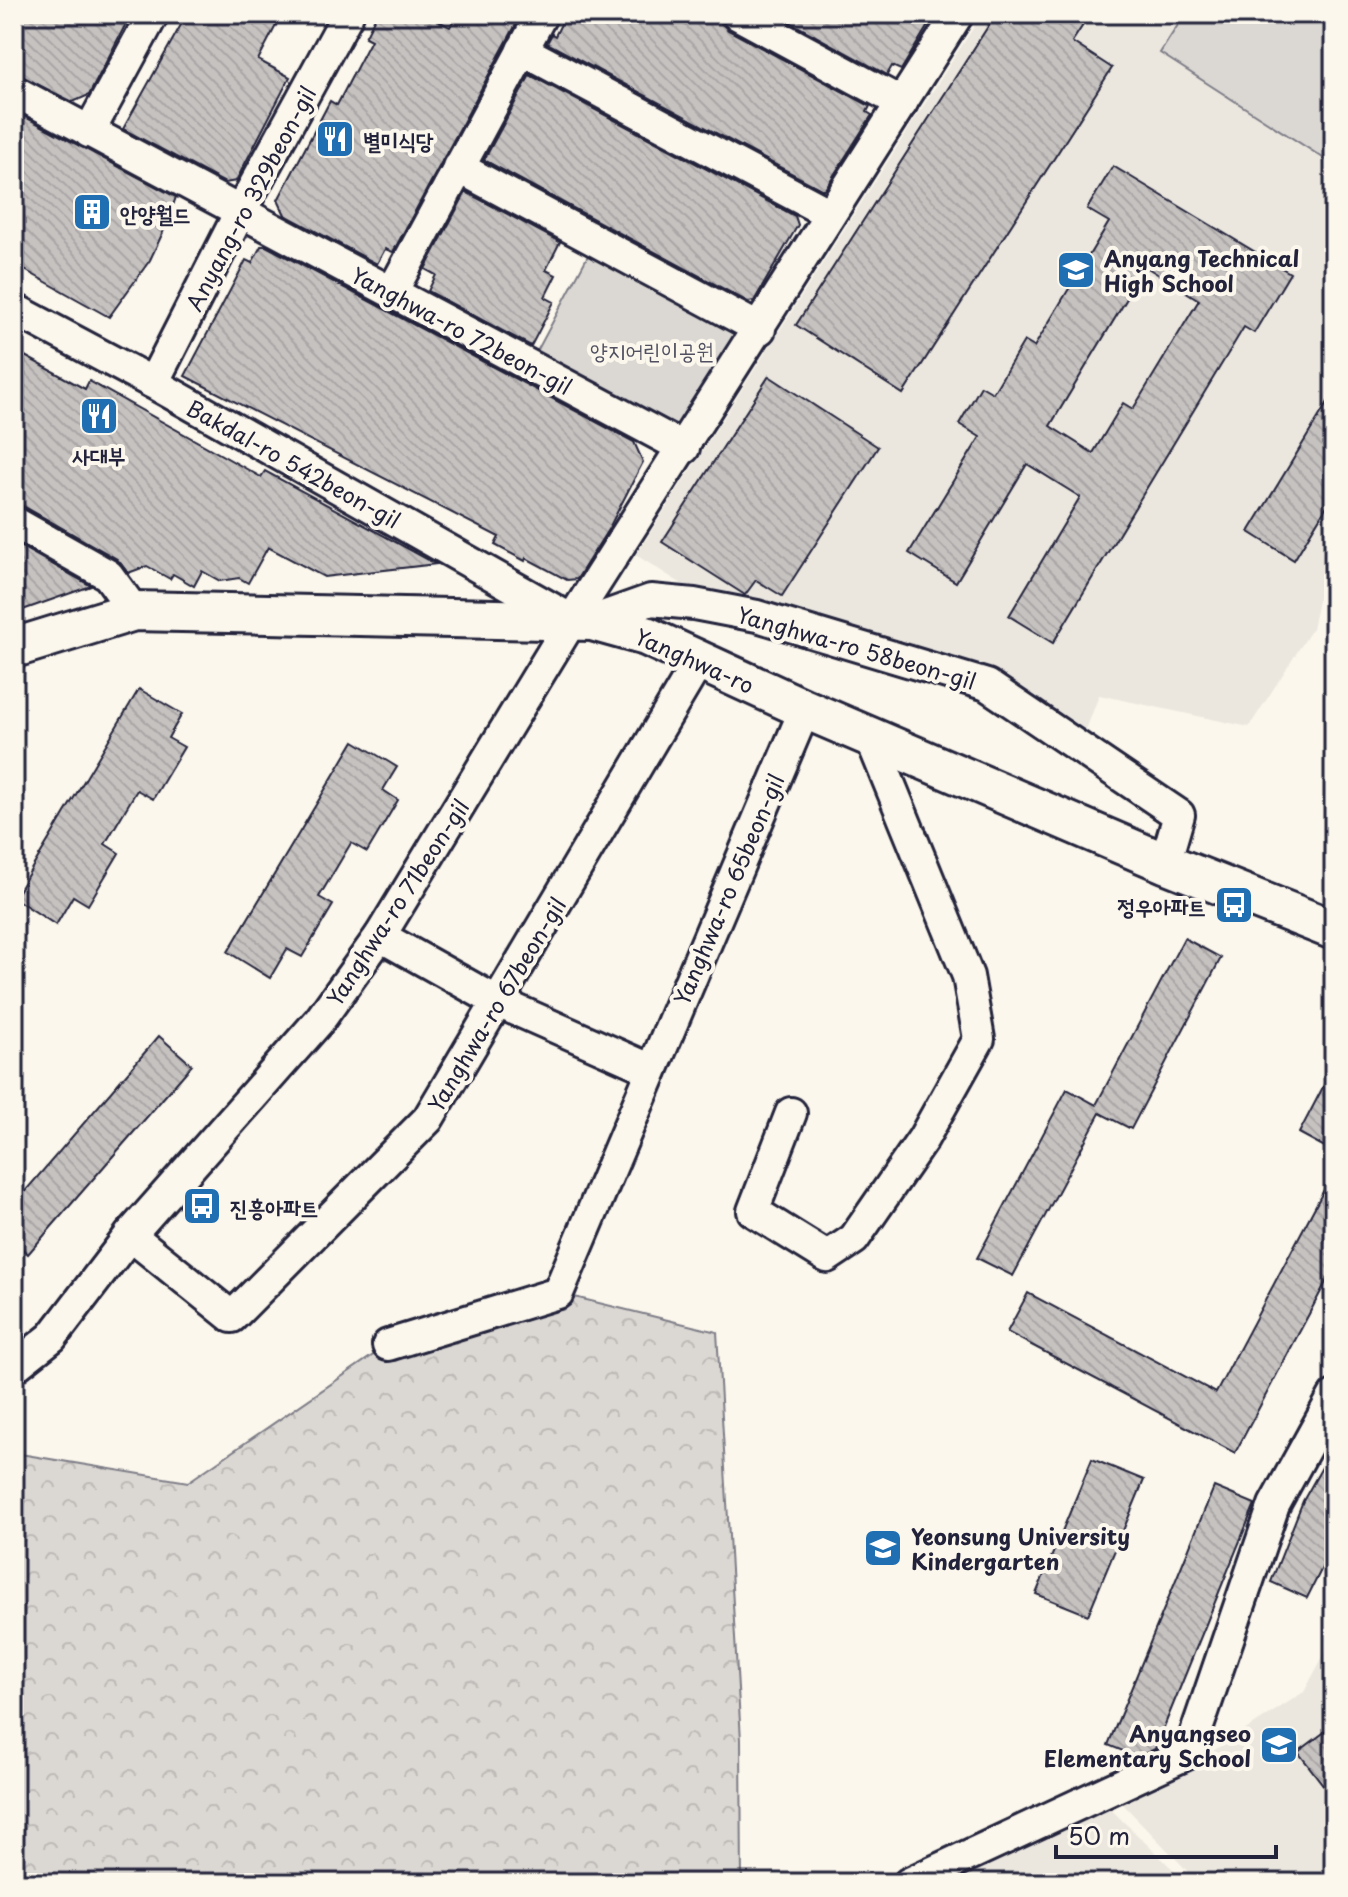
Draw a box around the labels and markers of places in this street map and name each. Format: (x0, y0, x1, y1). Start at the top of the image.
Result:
restaurant icon: 별미식당 (314, 118, 356, 160)
place label: 별미식당 (363, 123, 434, 156)
building icon: 안양월드 (71, 191, 113, 233)
place label: 안양월드 (120, 196, 191, 229)
place label: Anyang Technical High School (1104, 241, 1299, 299)
school or university icon: Anyang Technical High School (1055, 249, 1097, 291)
restaurant icon: 사대부 (78, 395, 120, 437)
place label: 사대부 (71, 438, 126, 471)
bus stop icon: 정우아파트 (1213, 884, 1255, 926)
place label: 정우아파트 (1117, 889, 1206, 922)
bus stop icon: 진흥아파트 (181, 1185, 223, 1227)
place label: 진흥아파트 (230, 1190, 319, 1223)
place label: Yeonsung University Kindergarten (911, 1519, 1130, 1577)
school or university icon: Yeonsung University Kindergarten (862, 1527, 904, 1569)
place label: Anyangseo Elementary School (1044, 1716, 1251, 1774)
school or university icon: Anyangseo Elementary School (1258, 1724, 1300, 1766)

